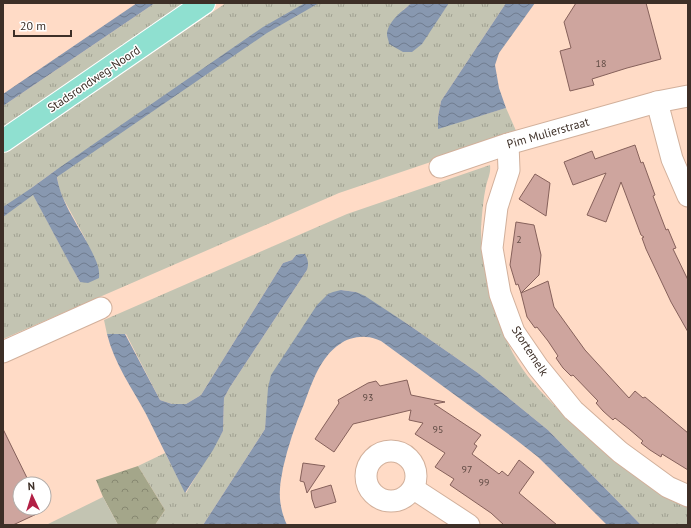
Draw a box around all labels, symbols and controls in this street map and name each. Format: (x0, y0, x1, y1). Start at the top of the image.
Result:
scale bar (14, 12, 71, 38)
text: 20 m (20, 18, 46, 33)
street label: Stadsrondweg-Noord (45, 42, 143, 115)
house number: 18 (596, 57, 606, 70)
street label: Pim Mulierstraat (505, 114, 591, 151)
house number: 2 (516, 233, 522, 246)
street label: Stortemelk (509, 323, 552, 379)
house number: 93 (363, 391, 373, 404)
house number: 95 (433, 423, 443, 436)
house number: 97 (462, 463, 472, 476)
north arrow (12, 476, 52, 516)
house number: 99 (479, 476, 489, 489)
text: N (27, 479, 35, 493)

